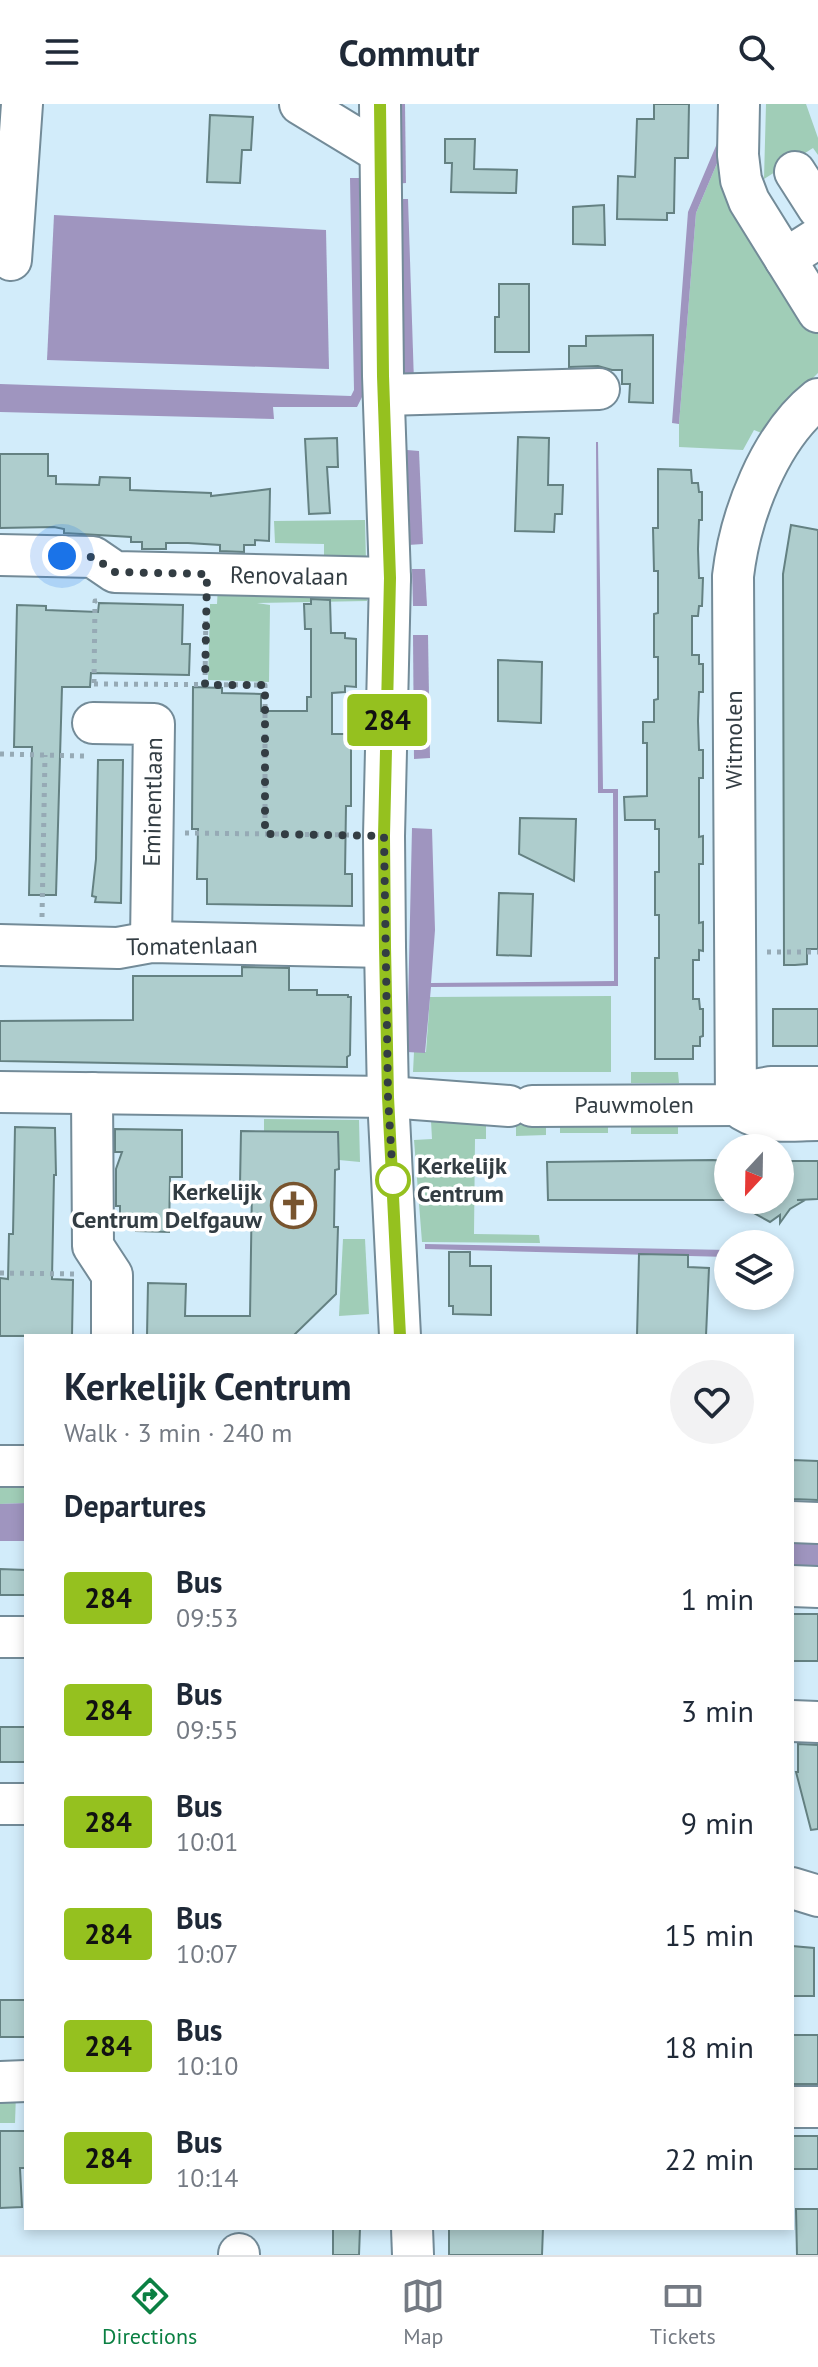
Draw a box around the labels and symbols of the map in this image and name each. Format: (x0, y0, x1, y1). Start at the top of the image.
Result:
your location (42, 536, 82, 576)
street label: Renovalaan (230, 559, 348, 592)
street label: Witmolen (718, 690, 749, 790)
line badge: 284 (341, 694, 433, 746)
street label: Eminentlaan (136, 737, 169, 867)
street label: Tomatenlaan (126, 929, 258, 962)
street label: Pauwmolen (574, 1089, 694, 1120)
north arrow (714, 1134, 794, 1214)
place label: Kerkelijk Centrum (417, 1150, 507, 1209)
marker: Kerkelijk Centrum (376, 1163, 410, 1197)
place label: Kerkelijk Centrum Delfgauw (72, 1176, 263, 1235)
church icon: Kerkelijk Centrum Delfgauw (269, 1182, 317, 1230)

